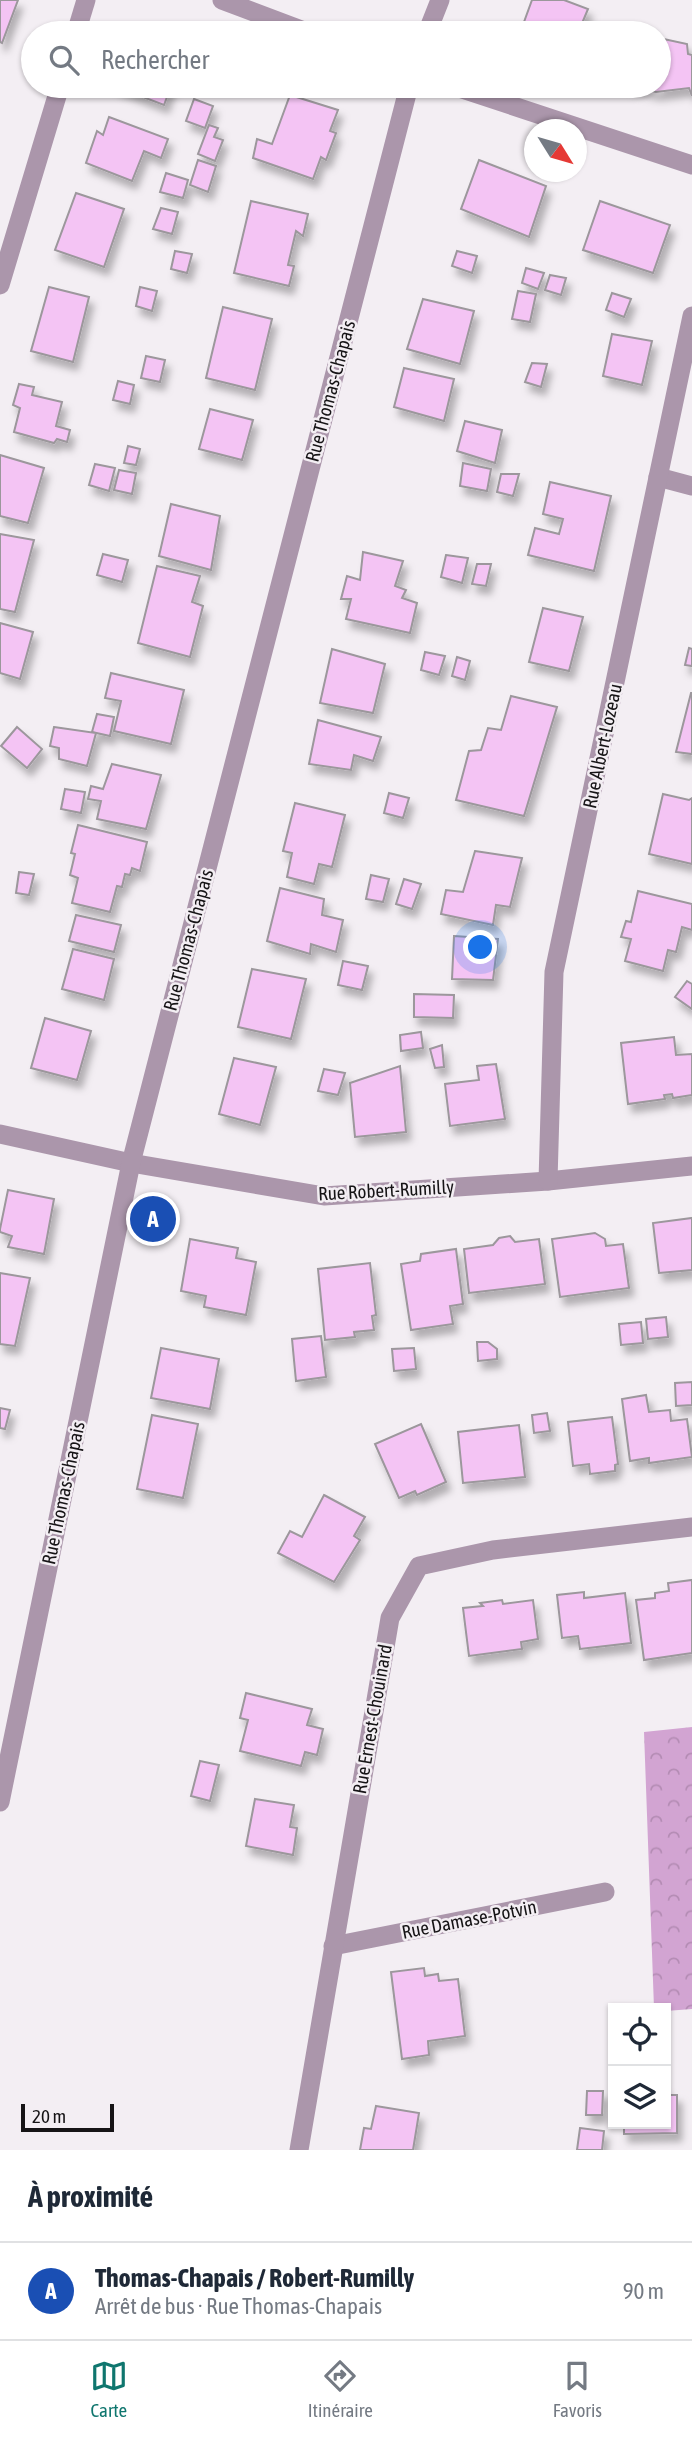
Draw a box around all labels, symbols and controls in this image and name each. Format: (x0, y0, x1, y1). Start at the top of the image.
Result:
search box (21, 21, 671, 98)
icon: search (45, 41, 83, 79)
text: Rechercher (101, 45, 209, 75)
north arrow (524, 119, 587, 182)
street label: Rue Thomas-Chapais (301, 318, 360, 464)
street label: Rue Albert-Lozeau (578, 682, 626, 810)
street label: Rue Thomas-Chapais (159, 867, 218, 1013)
your location (463, 930, 497, 964)
street label: Rue Robert-Rumilly (317, 1175, 455, 1205)
pin: A (130, 1193, 176, 1245)
street label: Rue Thomas-Chapais (37, 1419, 89, 1566)
street label: Rue Ernest-Chouinard (348, 1643, 396, 1795)
street label: Rue Damase-Potvin (400, 1895, 538, 1943)
map controls (608, 2003, 671, 2129)
button: locate (608, 2003, 671, 2066)
button: layers (608, 2066, 671, 2129)
scale bar (21, 2101, 114, 2133)
text: 20 m (32, 2105, 66, 2127)
text: À proximité (28, 2179, 153, 2213)
text: Thomas-Chapais / Robert-Rumilly (95, 2263, 414, 2293)
text: A (45, 2278, 57, 2304)
text: 90 m (623, 2278, 664, 2304)
text: Arrêt de bus · Rue Thomas-Chapais (95, 2293, 382, 2319)
tab: Carte (90, 2357, 128, 2421)
tab: Itinéraire (308, 2357, 373, 2421)
tab: Favoris (553, 2357, 602, 2421)

